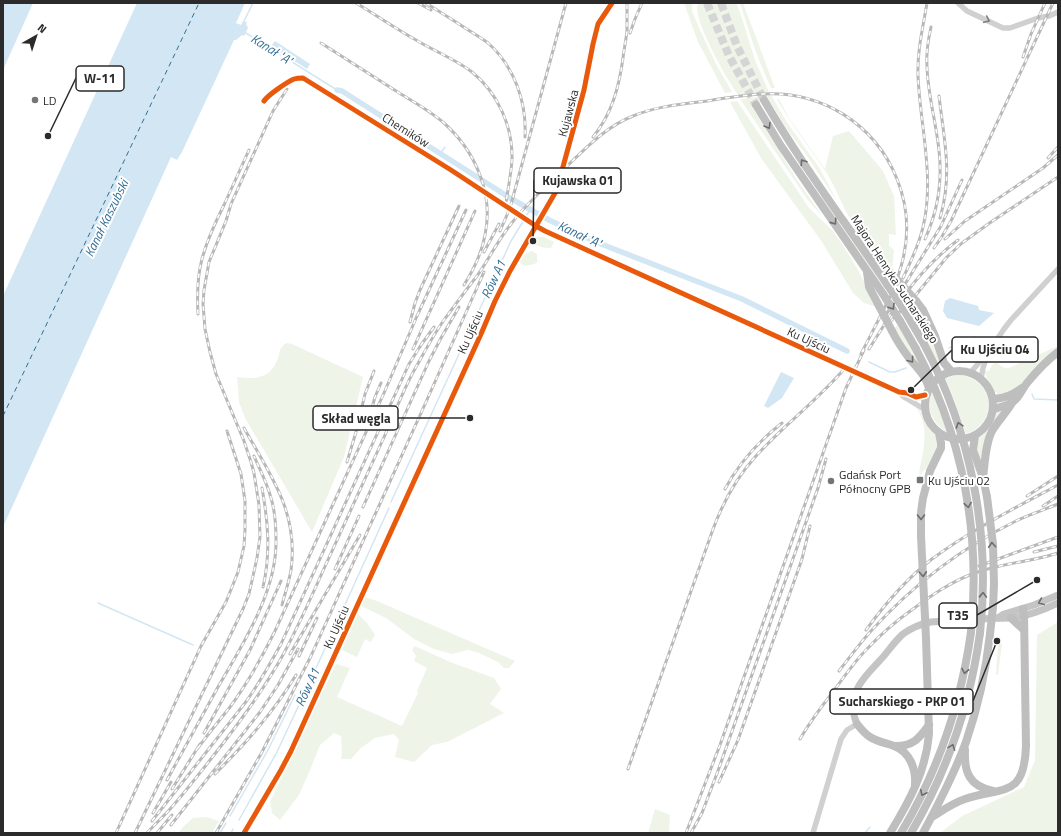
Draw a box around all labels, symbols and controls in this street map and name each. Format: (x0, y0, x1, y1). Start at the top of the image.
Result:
one-way arrow (983, 15, 990, 23)
north arrow (16, 16, 56, 56)
text: N (34, 20, 50, 37)
water label: Kanał "A" (247, 28, 298, 70)
callout: W-11 (76, 66, 124, 91)
text: W-11 (84, 68, 116, 88)
street label: Kujawska (553, 87, 583, 139)
place label: LD (43, 91, 57, 110)
marker: LD (30, 95, 40, 105)
street label: Chemików (379, 108, 433, 152)
one-way arrow (764, 122, 771, 129)
one-way arrow (801, 159, 808, 166)
callout: Kujawska 01 (534, 168, 621, 193)
text: Kujawska 01 (542, 170, 614, 190)
water label: Kanał Kaszubski (79, 175, 134, 260)
street label: Majora Henryka Sucharskiego (846, 211, 944, 347)
water label: Kanał "A" (555, 215, 606, 253)
one-way arrow (829, 218, 837, 225)
water label: Rów A1 (475, 256, 511, 302)
one-way arrow (887, 303, 894, 310)
street label: Ku Ujściu (452, 307, 488, 357)
street label: Ku Ujściu (784, 322, 834, 358)
callout: Ku Ujściu 04 (952, 337, 1038, 362)
text: Ku Ujściu 04 (960, 339, 1030, 359)
one-way arrow (906, 355, 913, 362)
callout: Skład węgla (313, 406, 398, 430)
text: Skład węgla (321, 408, 391, 428)
one-way arrow (955, 422, 963, 429)
place label: Gdańsk Port Północny GPB (839, 465, 911, 498)
place label: Ku Ujściu 02 (928, 471, 990, 490)
marker: Ku Ujściu 02 (915, 475, 925, 485)
marker: Gdańsk Port Północny GPB (826, 476, 836, 486)
one-way arrow (963, 501, 972, 508)
one-way arrow (917, 514, 925, 520)
one-way arrow (988, 542, 997, 548)
one-way arrow (919, 571, 927, 577)
one-way arrow (978, 592, 987, 598)
one-way arrow (1037, 598, 1044, 606)
street label: Ku Ujściu (318, 602, 354, 652)
callout: T35 (939, 603, 977, 628)
text: T35 (947, 605, 969, 625)
water label: Rów A1 (289, 664, 325, 710)
one-way arrow (961, 668, 969, 674)
callout: Sucharskiego - PKP 01 (830, 689, 973, 714)
text: Sucharskiego - PKP 01 (839, 691, 965, 711)
one-way arrow (948, 744, 956, 751)
one-way arrow (920, 789, 927, 797)

